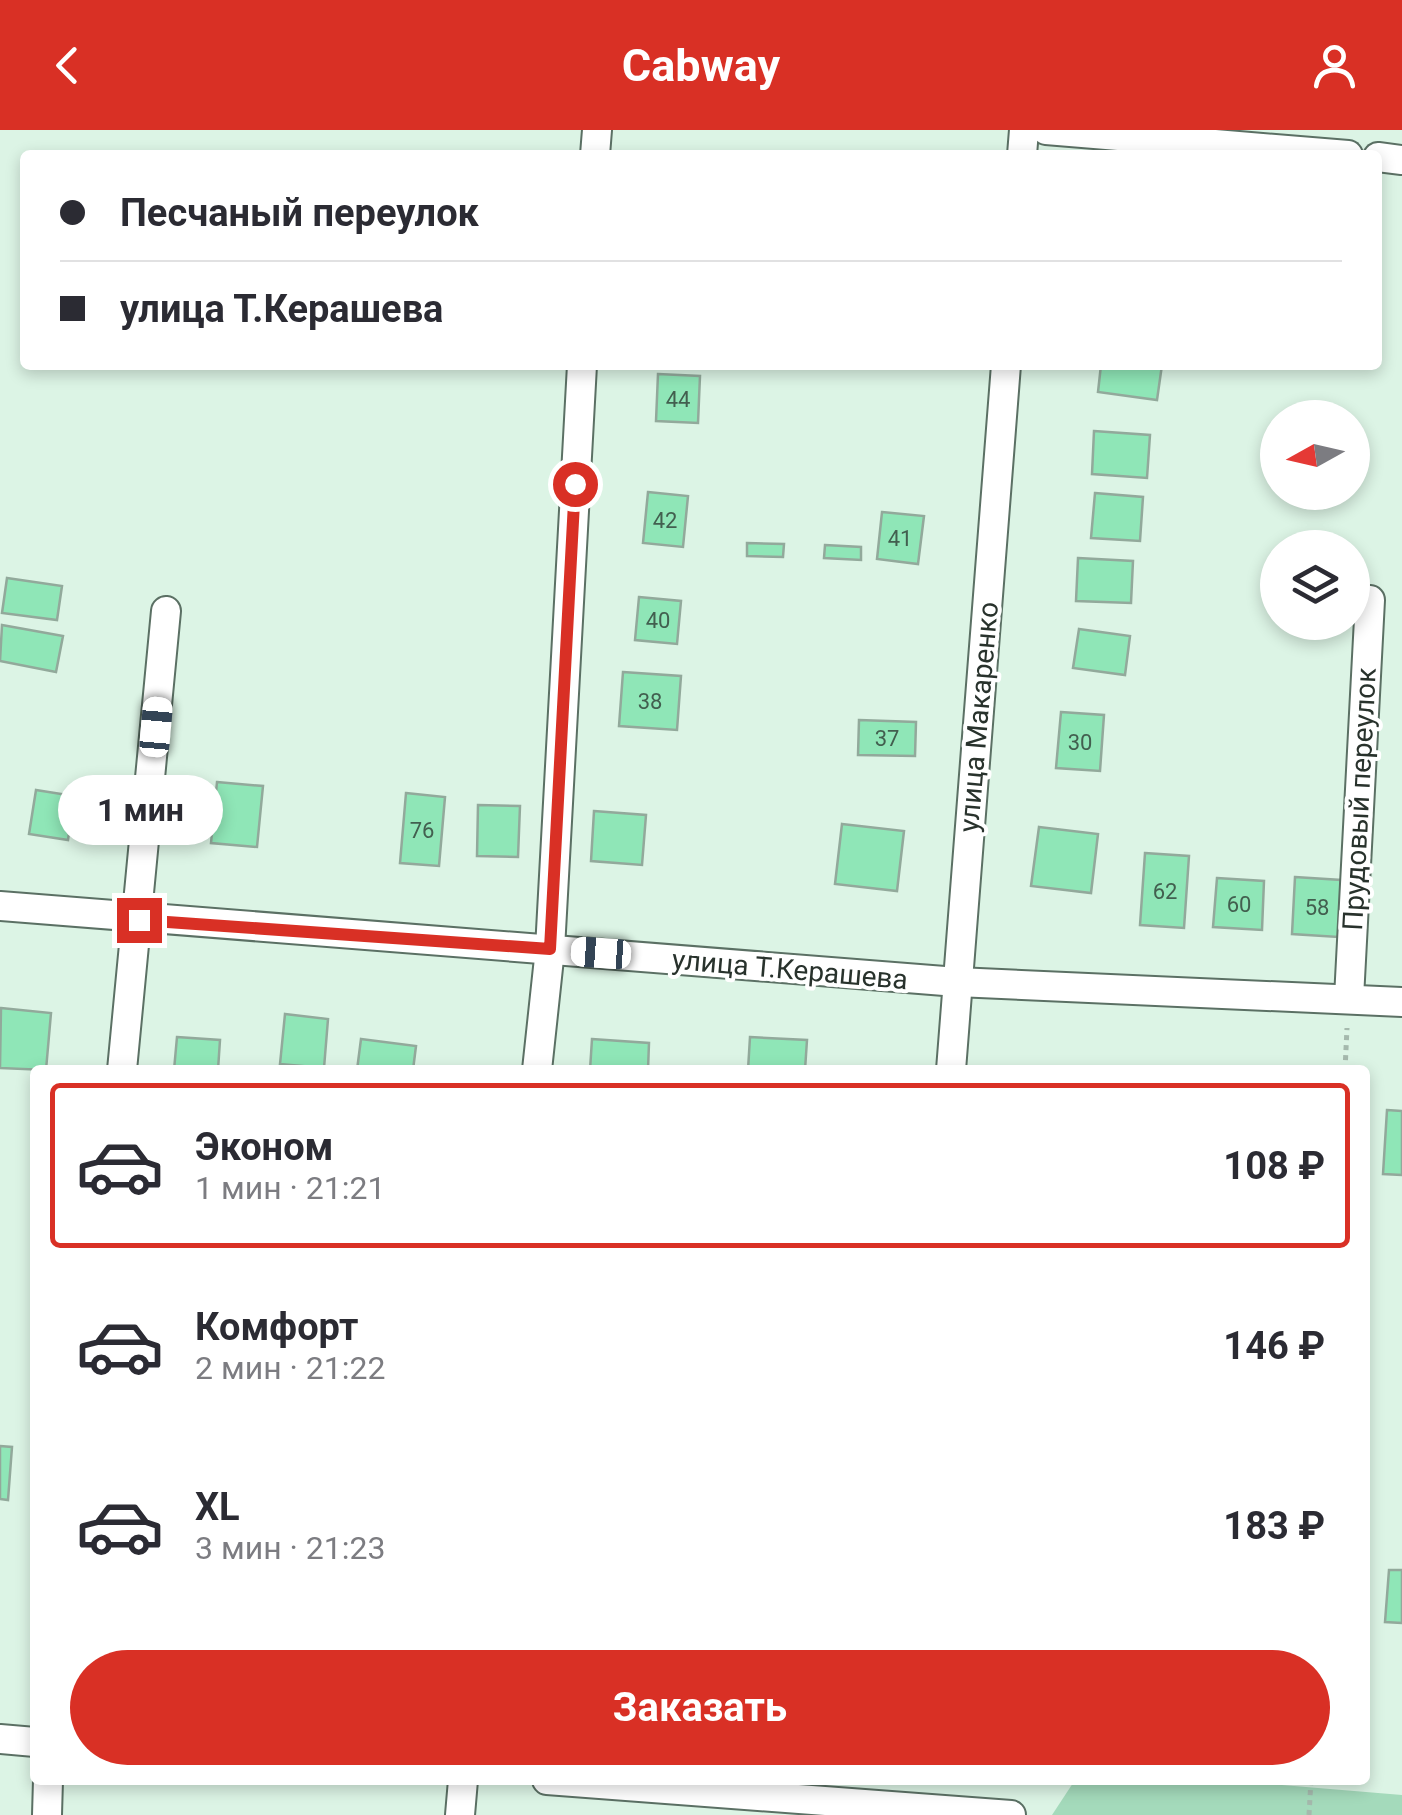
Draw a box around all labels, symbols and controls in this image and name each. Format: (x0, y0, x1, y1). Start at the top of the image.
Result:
icon: back (40, 38, 95, 93)
icon: person (1307, 38, 1362, 93)
text: Cabway (622, 39, 780, 92)
text: Песчаный переулок (120, 191, 479, 235)
text: улица Т.Керашева (120, 287, 443, 331)
house number: 44 (666, 387, 690, 412)
north arrow (1260, 400, 1370, 510)
map controls (1260, 400, 1370, 640)
route start (553, 462, 598, 507)
house number: 42 (653, 508, 677, 533)
house number: 41 (888, 526, 912, 551)
button: layers (1260, 530, 1370, 640)
street label: улица Макаренко (952, 600, 1005, 834)
house number: 40 (646, 608, 670, 633)
street label: Прудовый переулок (1336, 667, 1383, 931)
house number: 38 (638, 689, 662, 714)
car (138, 696, 174, 758)
house number: 37 (875, 726, 899, 751)
house number: 30 (1068, 730, 1092, 755)
callout: 1 мин (56, 775, 222, 845)
text: 1 мин (97, 791, 184, 829)
house number: 76 (410, 818, 434, 843)
house number: 62 (1153, 879, 1177, 904)
house number: 60 (1227, 892, 1251, 917)
house number: 58 (1305, 895, 1329, 920)
route end (117, 898, 162, 943)
car (570, 936, 632, 970)
street label: улица Т.Керашева (671, 943, 909, 996)
icon: car (75, 1121, 165, 1211)
text: Эконом (195, 1125, 333, 1169)
text: 108 ₽ (1223, 1144, 1325, 1188)
text: 1 мин · 21:21 (195, 1169, 386, 1207)
icon: car (75, 1301, 165, 1391)
text: Комфорт (195, 1305, 358, 1349)
text: 146 ₽ (1223, 1324, 1325, 1368)
text: 2 мин · 21:22 (195, 1349, 386, 1387)
icon: car (75, 1481, 165, 1571)
text: XL (195, 1485, 240, 1529)
text: 183 ₽ (1223, 1504, 1325, 1548)
text: 3 мин · 21:23 (195, 1529, 386, 1567)
button: Заказать (70, 1650, 1330, 1765)

